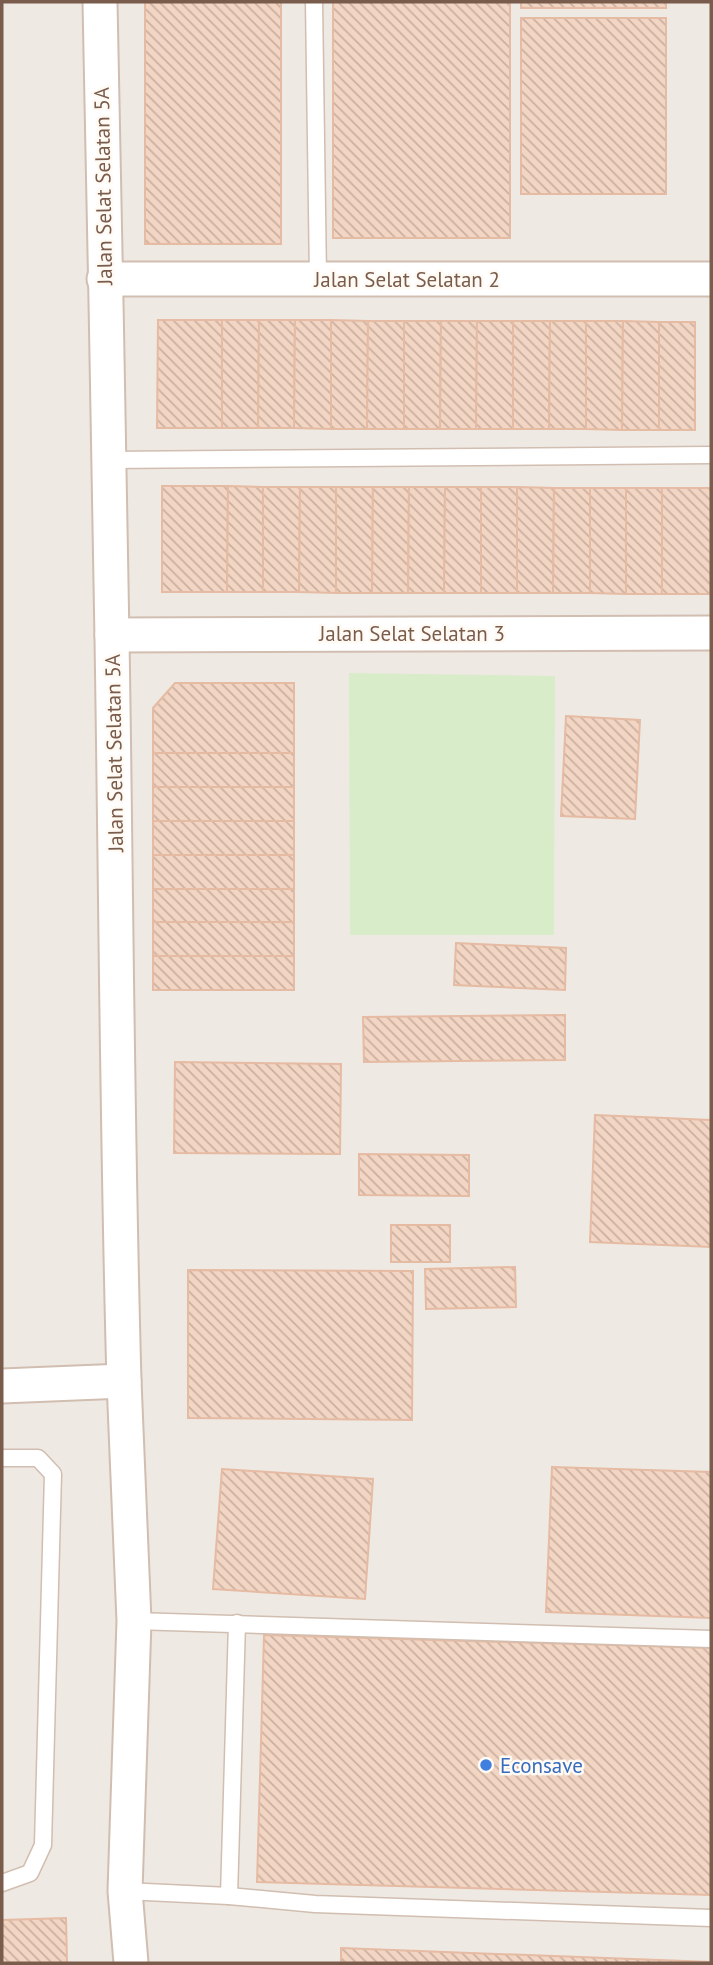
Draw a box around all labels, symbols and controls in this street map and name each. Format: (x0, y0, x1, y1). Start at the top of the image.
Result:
street label: Jalan Selat Selatan 5A (88, 86, 118, 286)
street label: Jalan Selat Selatan 2 (313, 266, 500, 293)
street label: Jalan Selat Selatan 3 (318, 620, 505, 647)
street label: Jalan Selat Selatan 5A (99, 653, 129, 853)
place label: Econsave (500, 1752, 583, 1779)
marker: Econsave (478, 1757, 494, 1773)

